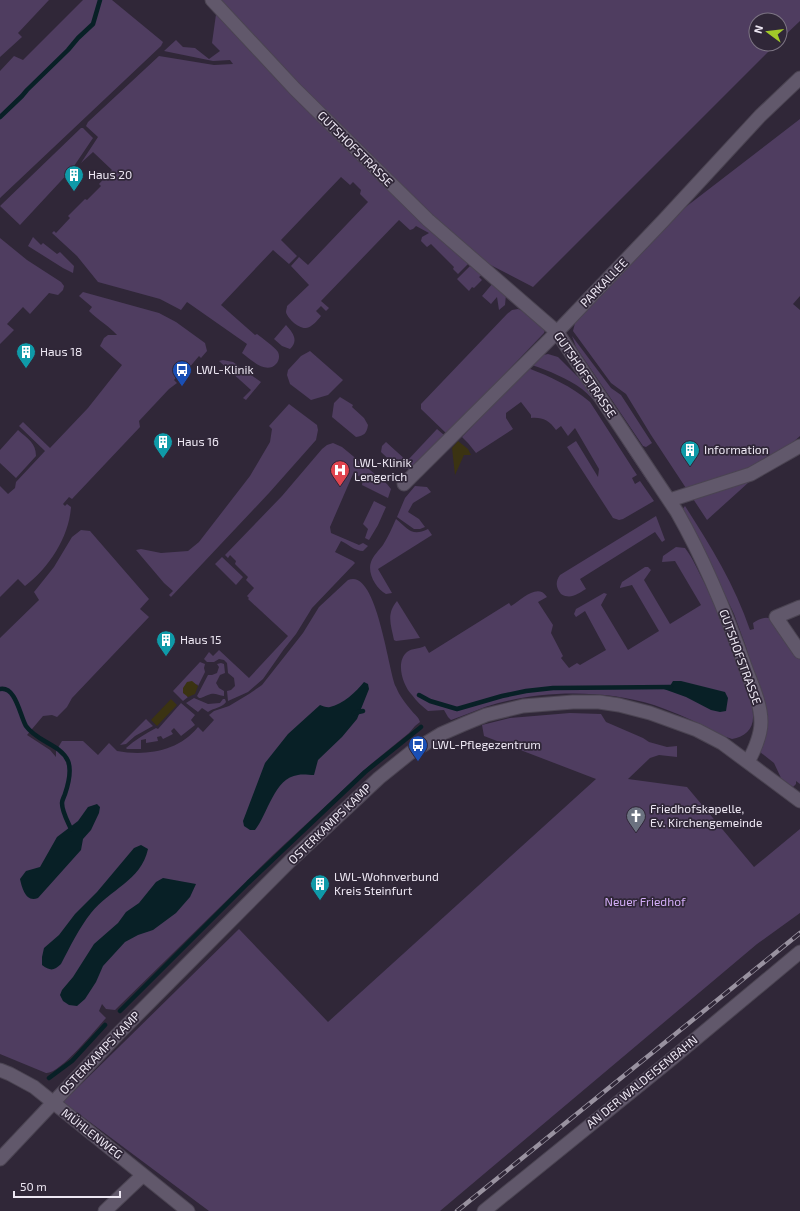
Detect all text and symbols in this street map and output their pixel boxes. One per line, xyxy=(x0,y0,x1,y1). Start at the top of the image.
north arrow xyxy=(748,12,788,52)
text: N xyxy=(751,24,765,35)
street label: GUTSHOFSTRASSE xyxy=(315,108,396,189)
building icon: Haus 20 xyxy=(63,164,85,192)
place label: Haus 20 xyxy=(88,167,132,181)
street label: PARKALLEE xyxy=(577,255,630,309)
street label: GUTSHOFSTRASSE xyxy=(552,329,620,420)
building icon: Haus 18 xyxy=(15,341,37,369)
place label: Haus 18 xyxy=(40,344,82,358)
bus stop icon: LWL-Klinik xyxy=(171,359,193,387)
place label: LWL-Klinik xyxy=(196,362,254,376)
building icon: Haus 16 xyxy=(152,431,174,459)
place label: Haus 16 xyxy=(177,434,219,448)
building icon: Information xyxy=(679,439,701,467)
place label: Information xyxy=(704,442,769,456)
place label: LWL-Klinik Lengerich xyxy=(354,455,412,483)
hospital icon: LWL-Klinik Lengerich xyxy=(329,459,351,487)
street label: GUTSHOFSTRASSE xyxy=(717,607,765,707)
building icon: Haus 15 xyxy=(155,629,177,657)
place label: Haus 15 xyxy=(180,632,221,646)
bus stop icon: LWL-Pflegezentrum xyxy=(407,734,429,762)
place label: LWL-Pflegezentrum xyxy=(432,737,541,751)
street label: OSTERKAMPS KAMP xyxy=(285,780,374,866)
place label: Friedhofskapelle, Ev. Kirchengemeinde xyxy=(650,801,762,829)
church icon: Friedhofskapelle, Ev. Kirchengemeinde xyxy=(625,805,647,833)
place label: LWL-Wohnverbund Kreis Steinfurt xyxy=(334,869,439,897)
building icon: LWL-Wohnverbund Kreis Steinfurt xyxy=(309,873,331,901)
park label: Neuer Friedhof xyxy=(604,894,686,908)
street label: OSTERKAMPS KAMP xyxy=(56,1008,142,1097)
street label: AN DER WALDEISENBAHN xyxy=(583,1032,700,1130)
street label: MÜHLENWEG xyxy=(59,1105,126,1161)
scale bar xyxy=(14,1173,120,1199)
text: 50 m xyxy=(20,1179,47,1193)

